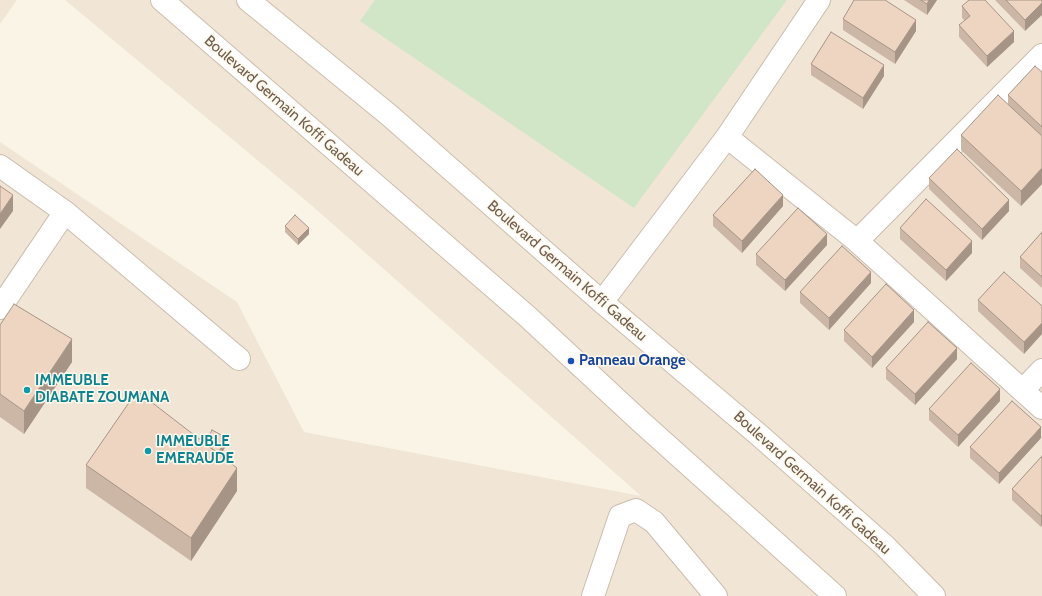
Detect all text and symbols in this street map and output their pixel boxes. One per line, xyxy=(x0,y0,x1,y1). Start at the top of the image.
street label: Boulevard Germain Koffi Gadeau xyxy=(201,32,367,180)
street label: Boulevard Germain Koffi Gadeau xyxy=(484,197,650,345)
place label: Panneau Orange xyxy=(579,352,686,370)
marker: Panneau Orange xyxy=(566,356,576,366)
place label: IMMEUBLE DIABATE ZOUMANA xyxy=(35,372,169,407)
marker: IMMEUBLE DIABATE ZOUMANA xyxy=(22,385,32,395)
street label: Boulevard Germain Koffi Gadeau xyxy=(730,408,894,558)
place label: IMMEUBLE EMERAUDE xyxy=(156,433,234,468)
marker: IMMEUBLE EMERAUDE xyxy=(143,446,153,456)

